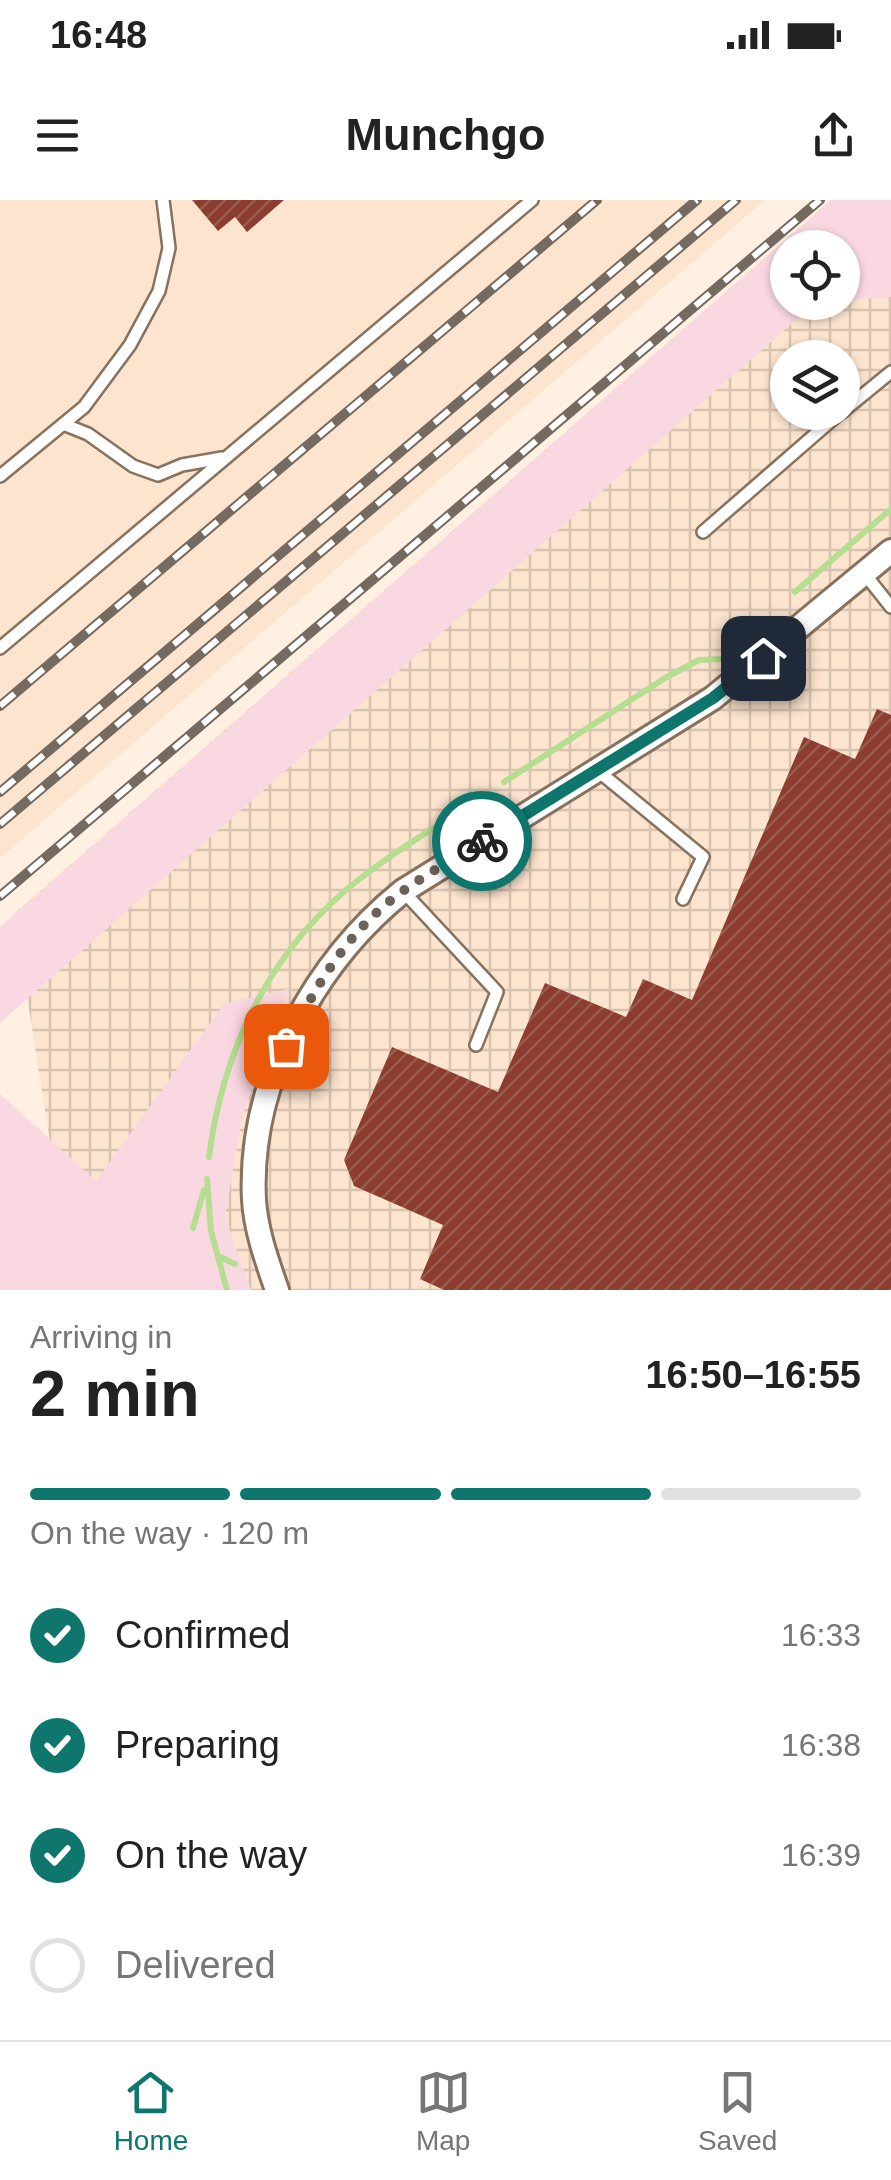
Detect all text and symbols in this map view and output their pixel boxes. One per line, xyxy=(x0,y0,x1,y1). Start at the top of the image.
text: 16:48 xyxy=(50,14,147,56)
icon: menu xyxy=(30,108,85,163)
icon: share xyxy=(806,108,861,163)
text: Munchgo xyxy=(346,109,545,160)
map controls xyxy=(770,230,860,430)
button: locate xyxy=(770,230,860,320)
button: layers xyxy=(770,340,860,430)
pin xyxy=(721,616,806,701)
icon: home xyxy=(736,631,791,686)
courier xyxy=(432,791,532,891)
icon: bike xyxy=(455,814,510,869)
pin xyxy=(244,1004,329,1089)
icon: bag xyxy=(259,1019,314,1074)
text: Arriving in xyxy=(30,1319,172,1355)
text: 16:50–16:55 xyxy=(645,1354,861,1396)
text: 2 min xyxy=(30,1357,200,1430)
text: On the way · 120 m xyxy=(30,1515,309,1551)
icon: check xyxy=(30,1608,85,1663)
text: Confirmed xyxy=(115,1614,290,1656)
text: 16:33 xyxy=(781,1617,861,1653)
icon: check xyxy=(30,1718,85,1773)
text: Preparing xyxy=(115,1724,280,1766)
text: 16:38 xyxy=(781,1727,861,1763)
icon: check xyxy=(30,1828,85,1883)
text: On the way xyxy=(115,1834,307,1876)
text: 16:39 xyxy=(781,1837,861,1873)
text: Delivered xyxy=(115,1944,276,1986)
tab: Home xyxy=(114,2065,188,2157)
tab: Map xyxy=(416,2065,471,2157)
tab: Saved xyxy=(698,2065,777,2157)

